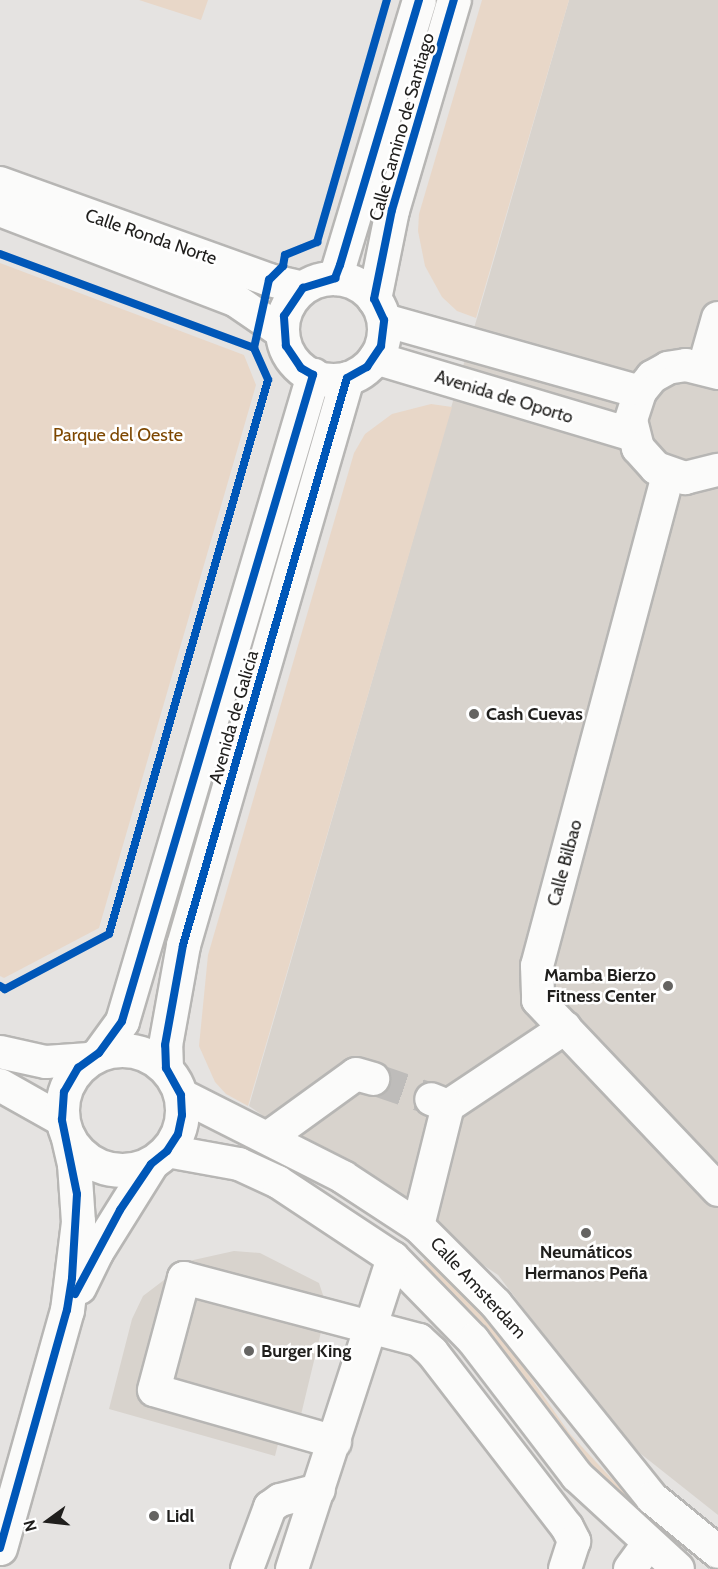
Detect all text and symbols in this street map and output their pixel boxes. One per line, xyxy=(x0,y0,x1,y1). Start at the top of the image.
street label: Calle Camino de Santiago xyxy=(365,31,439,223)
street label: Calle Ronda Norte xyxy=(82,204,220,270)
street label: Avenida de Oporto xyxy=(432,366,576,428)
park label: Parque del Oeste xyxy=(53,424,183,446)
street label: Avenida de Galicia xyxy=(205,648,263,786)
place label: Cash Cuevas xyxy=(486,703,583,725)
marker: Cash Cuevas xyxy=(467,707,481,721)
street label: Calle Bilbao xyxy=(543,817,587,909)
place label: Mamba Bierzo Fitness Center xyxy=(544,965,656,1008)
marker: Mamba Bierzo Fitness Center xyxy=(661,979,675,993)
marker: Neumáticos Hermanos Peña xyxy=(579,1226,593,1240)
street label: Calle Amsterdam xyxy=(425,1233,531,1343)
place label: Neumáticos Hermanos Peña xyxy=(524,1242,648,1284)
place label: Burger King xyxy=(261,1340,351,1362)
marker: Burger King xyxy=(242,1344,256,1358)
north arrow xyxy=(18,1491,78,1551)
place label: Lidl xyxy=(166,1505,194,1527)
marker: Lidl xyxy=(147,1509,161,1523)
text: N xyxy=(19,1518,41,1534)

